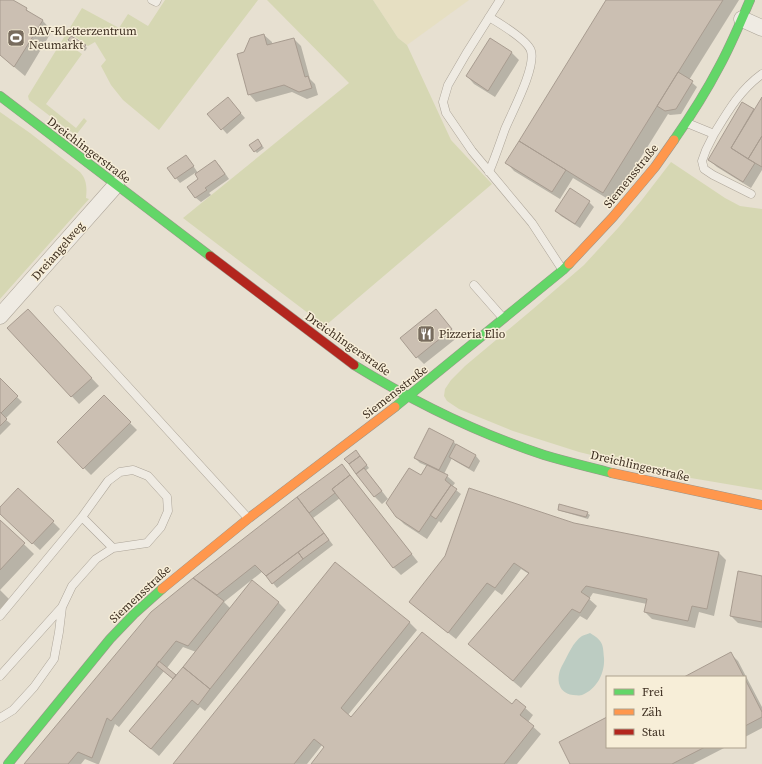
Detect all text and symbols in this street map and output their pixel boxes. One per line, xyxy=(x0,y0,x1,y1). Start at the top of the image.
place label: DAV-Kletterzentrum Neumarkt xyxy=(29,23,137,53)
sports icon: DAV-Kletterzentrum Neumarkt xyxy=(6,28,26,48)
street label: Dreichlingerstraße xyxy=(44,113,134,187)
street label: Siemensstraße xyxy=(600,140,662,212)
street label: Dreiangelweg xyxy=(28,218,88,284)
street label: Dreichlingerstraße xyxy=(302,308,394,380)
restaurant icon: Pizzeria Elio xyxy=(416,324,436,344)
place label: Pizzeria Elio xyxy=(439,326,506,342)
street label: Siemensstraße xyxy=(359,361,431,423)
street label: Dreichlingerstraße xyxy=(589,447,691,485)
street label: Siemensstraße xyxy=(106,561,174,627)
legend xyxy=(606,676,746,748)
text: Frei xyxy=(642,684,664,700)
text: Zäh xyxy=(642,704,662,720)
text: Stau xyxy=(642,724,665,740)

